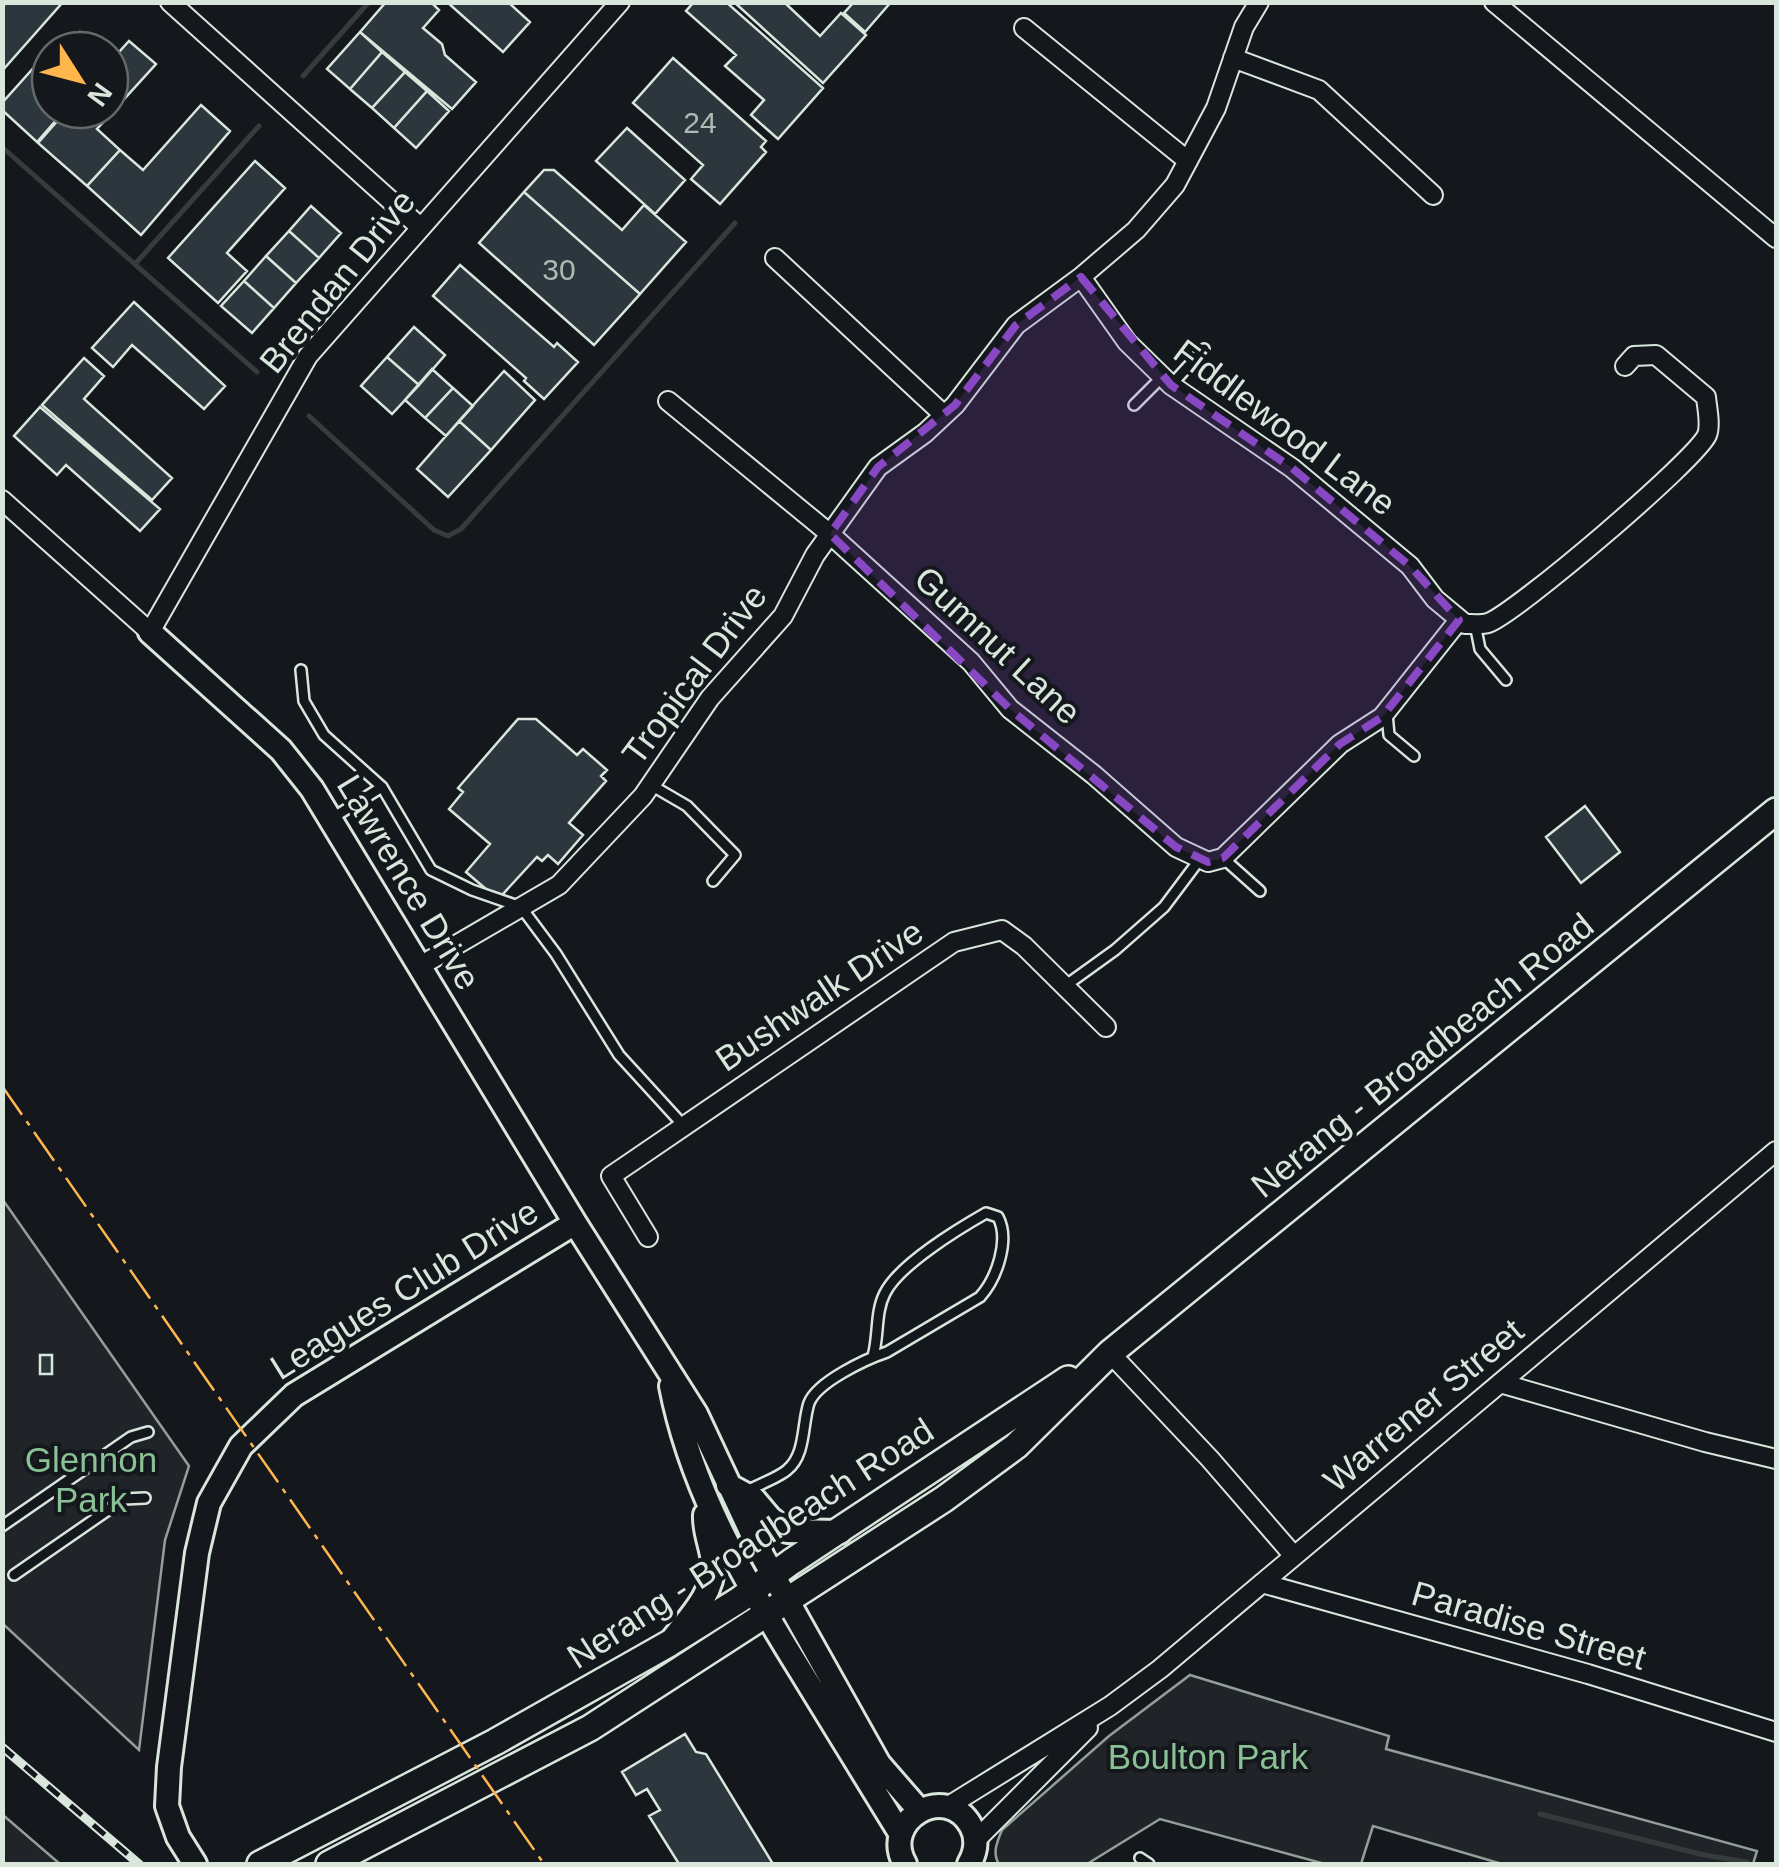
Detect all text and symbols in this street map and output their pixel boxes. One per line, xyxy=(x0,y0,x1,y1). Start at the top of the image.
north arrow xyxy=(30,30,130,130)
text: N xyxy=(81,77,118,112)
house number: 24 xyxy=(683,106,717,139)
street label: Brendan Drive xyxy=(251,182,423,380)
house number: 30 xyxy=(542,253,576,286)
street label: Fiddlewood Lane xyxy=(1167,331,1403,523)
street label: Gumnut Lane xyxy=(907,558,1089,732)
street label: Tropical Drive xyxy=(614,577,774,771)
street label: Lawrence Drive xyxy=(330,768,488,996)
street label: Nerang - Broadbeach Road xyxy=(1243,905,1601,1205)
street label: Bushwalk Drive xyxy=(708,911,930,1079)
street label: Leagues Club Drive xyxy=(263,1191,545,1387)
street label: Warrener Street xyxy=(1316,1310,1531,1500)
street label: Nerang - Broadbeach Road xyxy=(560,1410,940,1676)
park label: Glennon Park xyxy=(25,1440,157,1519)
street label: Paradise Street xyxy=(1408,1573,1651,1677)
park label: Boulton Park xyxy=(1108,1737,1309,1776)

